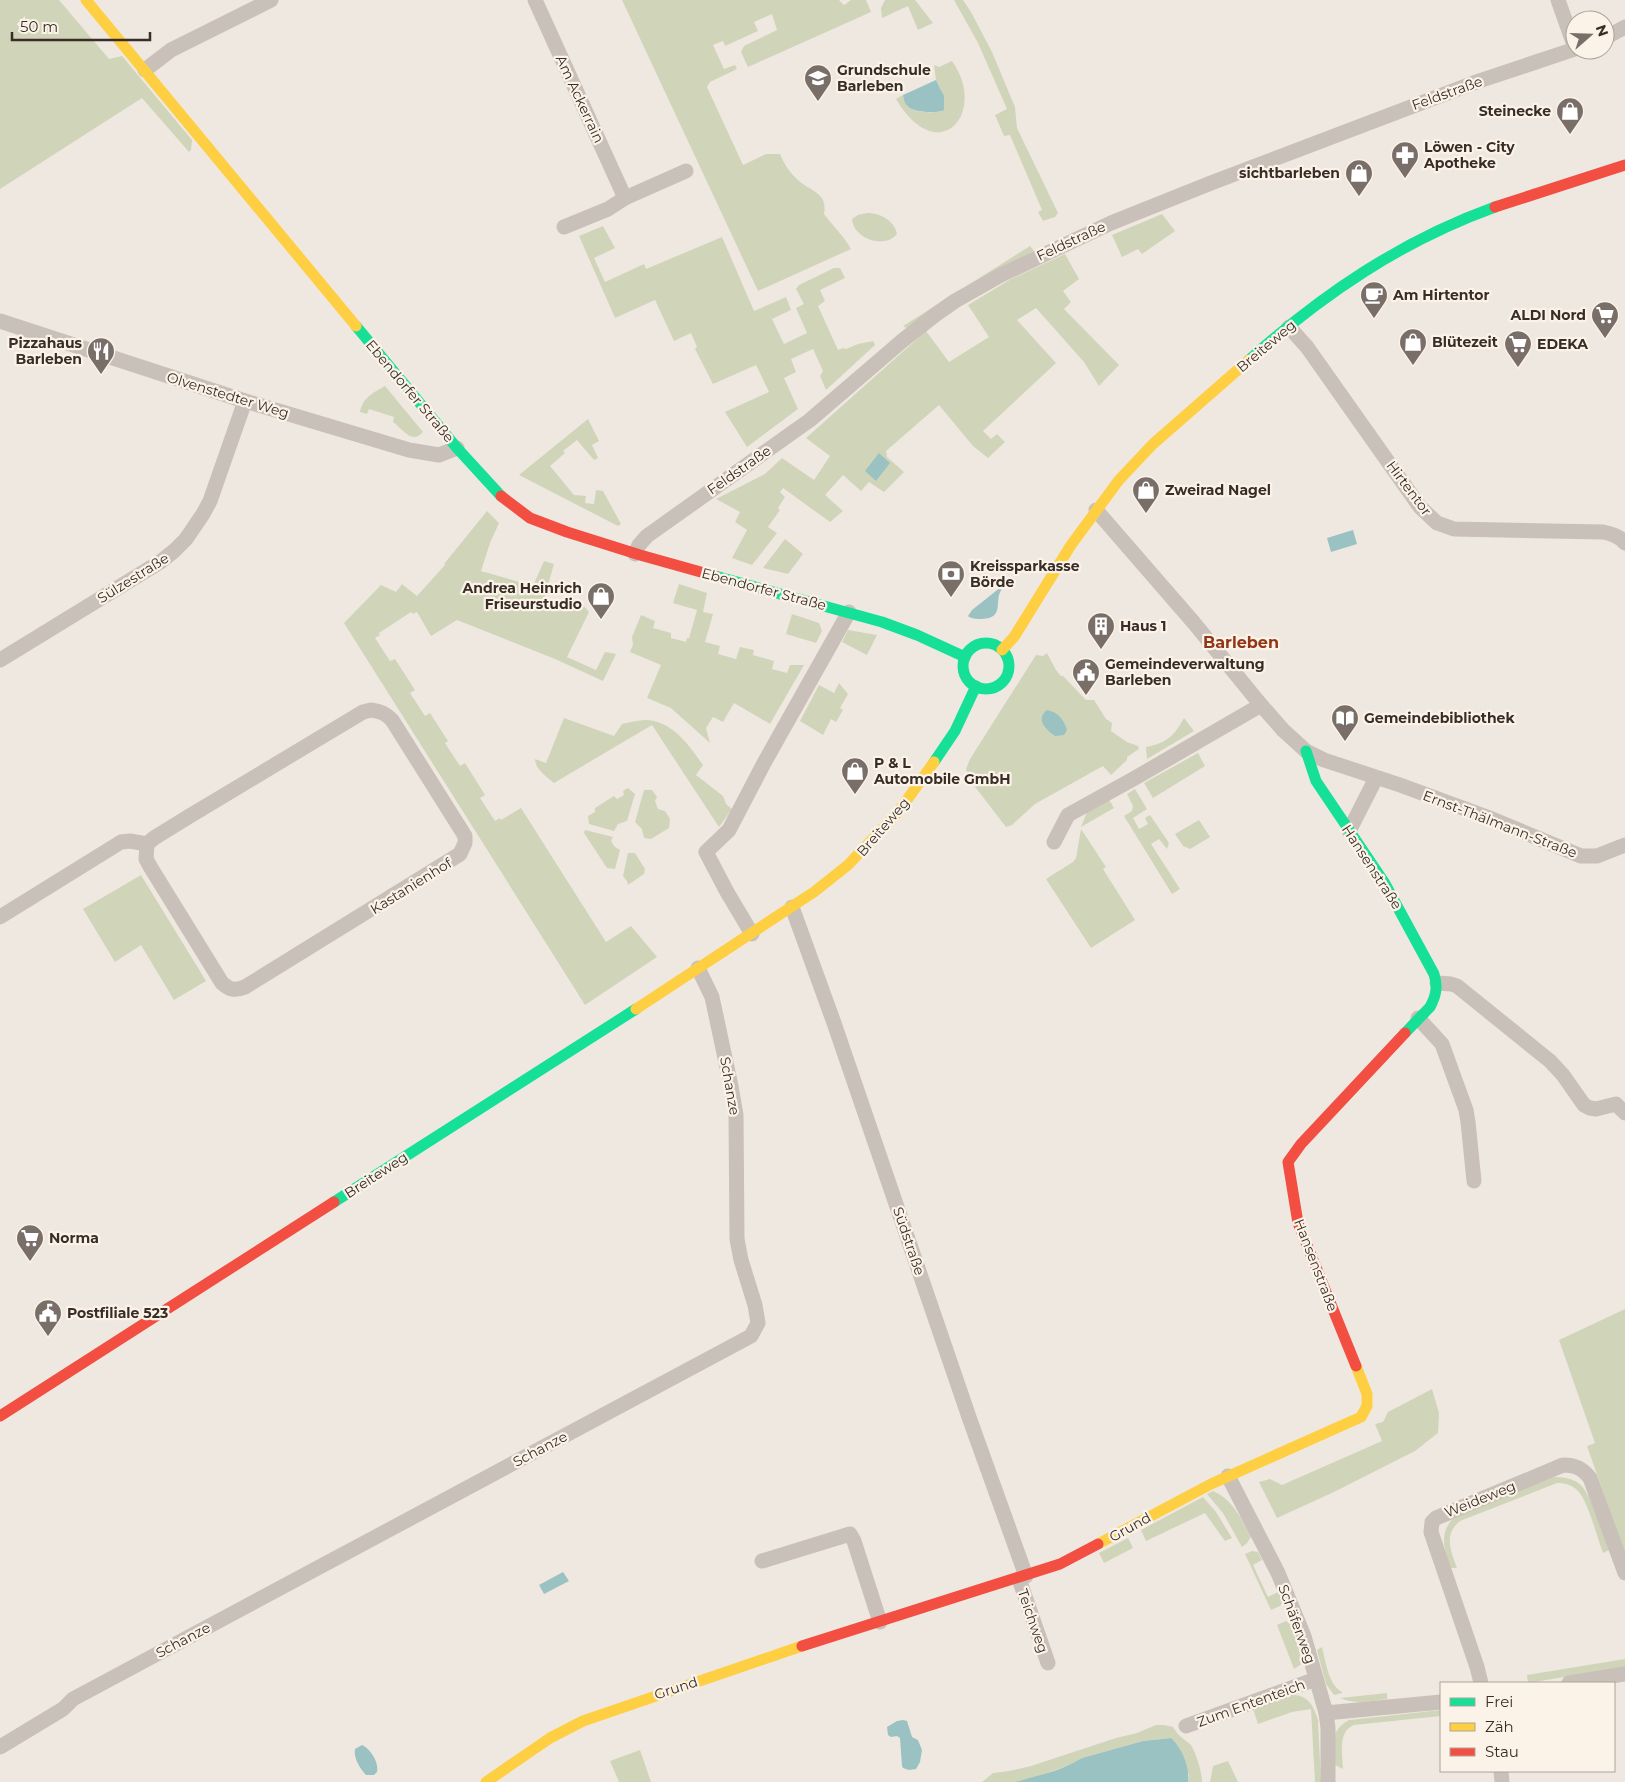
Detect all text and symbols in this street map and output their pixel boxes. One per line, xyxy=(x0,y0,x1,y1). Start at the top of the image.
scale bar xyxy=(12,10,150,42)
north arrow xyxy=(1565,10,1615,60)
text: 50 m xyxy=(20,17,58,36)
text: N xyxy=(1592,22,1613,39)
street label: Am Ackerrain xyxy=(552,52,608,146)
place label: Grundschule Barleben xyxy=(837,61,931,95)
school or university icon: Grundschule Barleben xyxy=(803,63,833,102)
street label: Feldstraße xyxy=(1409,72,1485,114)
shop icon: Steinecke xyxy=(1555,96,1585,135)
place label: Steinecke xyxy=(1479,102,1551,120)
place label: Löwen - City Apotheke xyxy=(1423,138,1515,172)
pharmacy icon: Löwen - City Apotheke xyxy=(1390,140,1420,179)
shop icon: sichtbarleben xyxy=(1344,158,1374,197)
place label: sichtbarleben xyxy=(1239,164,1340,182)
street label: Feldstraße xyxy=(1034,217,1108,265)
cafe icon: Am Hirtentor xyxy=(1359,280,1389,319)
place label: Am Hirtentor xyxy=(1392,286,1490,304)
supermarket icon: ALDI Nord xyxy=(1590,300,1620,339)
place label: ALDI Nord xyxy=(1510,306,1586,324)
street label: Breiteweg xyxy=(1233,316,1299,376)
shop icon: Blütezeit xyxy=(1398,327,1428,366)
supermarket icon: EDEKA xyxy=(1503,329,1533,368)
place label: Blütezeit xyxy=(1432,333,1498,351)
place label: Pizzahaus Barleben xyxy=(8,334,83,368)
place label: EDEKA xyxy=(1537,335,1588,353)
restaurant icon: Pizzahaus Barleben xyxy=(86,336,116,375)
street label: Ebendorfer Straße xyxy=(362,336,458,446)
street label: Olvenstedter Weg xyxy=(165,368,291,422)
street label: Feldstraße xyxy=(704,441,774,499)
street label: Hirtentor xyxy=(1383,457,1436,519)
shop icon: Zweirad Nagel xyxy=(1131,475,1161,514)
place label: Zweirad Nagel xyxy=(1165,481,1271,499)
street label: Sülzestraße xyxy=(94,549,172,607)
place label: Kreissparkasse Börde xyxy=(970,557,1080,591)
bank icon: Kreissparkasse Börde xyxy=(936,559,966,598)
street label: Ebendorfer Straße xyxy=(700,564,828,614)
place label: Andrea Heinrich Friseurstudio xyxy=(462,579,582,613)
shop icon: Andrea Heinrich Friseurstudio xyxy=(586,581,616,620)
building icon: Haus 1 xyxy=(1086,611,1116,650)
place label: Haus 1 xyxy=(1120,617,1166,635)
district label: Barleben xyxy=(1203,633,1279,652)
place label: Gemeindeverwaltung Barleben xyxy=(1105,655,1265,689)
public building icon: Gemeindeverwaltung Barleben xyxy=(1071,657,1101,696)
library icon: Gemeindebibliothek xyxy=(1330,703,1360,742)
place label: Gemeindebibliothek xyxy=(1364,709,1515,727)
place label: P & L Automobile GmbH xyxy=(873,754,1010,788)
shop icon: P & L Automobile GmbH xyxy=(840,756,870,795)
street label: Ernst-Thälmann-Straße xyxy=(1420,786,1580,862)
street label: Breiteweg xyxy=(853,794,913,860)
street label: Hansenstraße xyxy=(1338,821,1406,913)
street label: Kastanienhof xyxy=(367,853,456,918)
street label: Schanze xyxy=(716,1055,744,1117)
street label: Breiteweg xyxy=(341,1148,411,1202)
street label: Südstraße xyxy=(889,1204,929,1278)
street label: Hansenstraße xyxy=(1290,1216,1342,1314)
supermarket icon: Norma xyxy=(15,1223,45,1262)
place label: Norma xyxy=(49,1229,99,1247)
public building icon: Postfiliale 523 xyxy=(33,1298,63,1337)
place label: Postfiliale 523 xyxy=(67,1304,168,1322)
street label: Schanze xyxy=(510,1427,570,1471)
street label: Weideweg xyxy=(1442,1477,1518,1521)
street label: Grund xyxy=(1106,1508,1154,1546)
street label: Schäferweg xyxy=(1274,1582,1320,1666)
street label: Teichweg xyxy=(1014,1587,1052,1655)
street label: Schanze xyxy=(153,1618,213,1662)
street label: Grund xyxy=(652,1673,700,1703)
street label: Zum Ententeich xyxy=(1194,1675,1308,1731)
legend xyxy=(1440,1682,1615,1772)
text: Frei xyxy=(1485,1692,1513,1711)
text: Zäh xyxy=(1485,1717,1514,1736)
text: Stau xyxy=(1485,1742,1519,1761)

